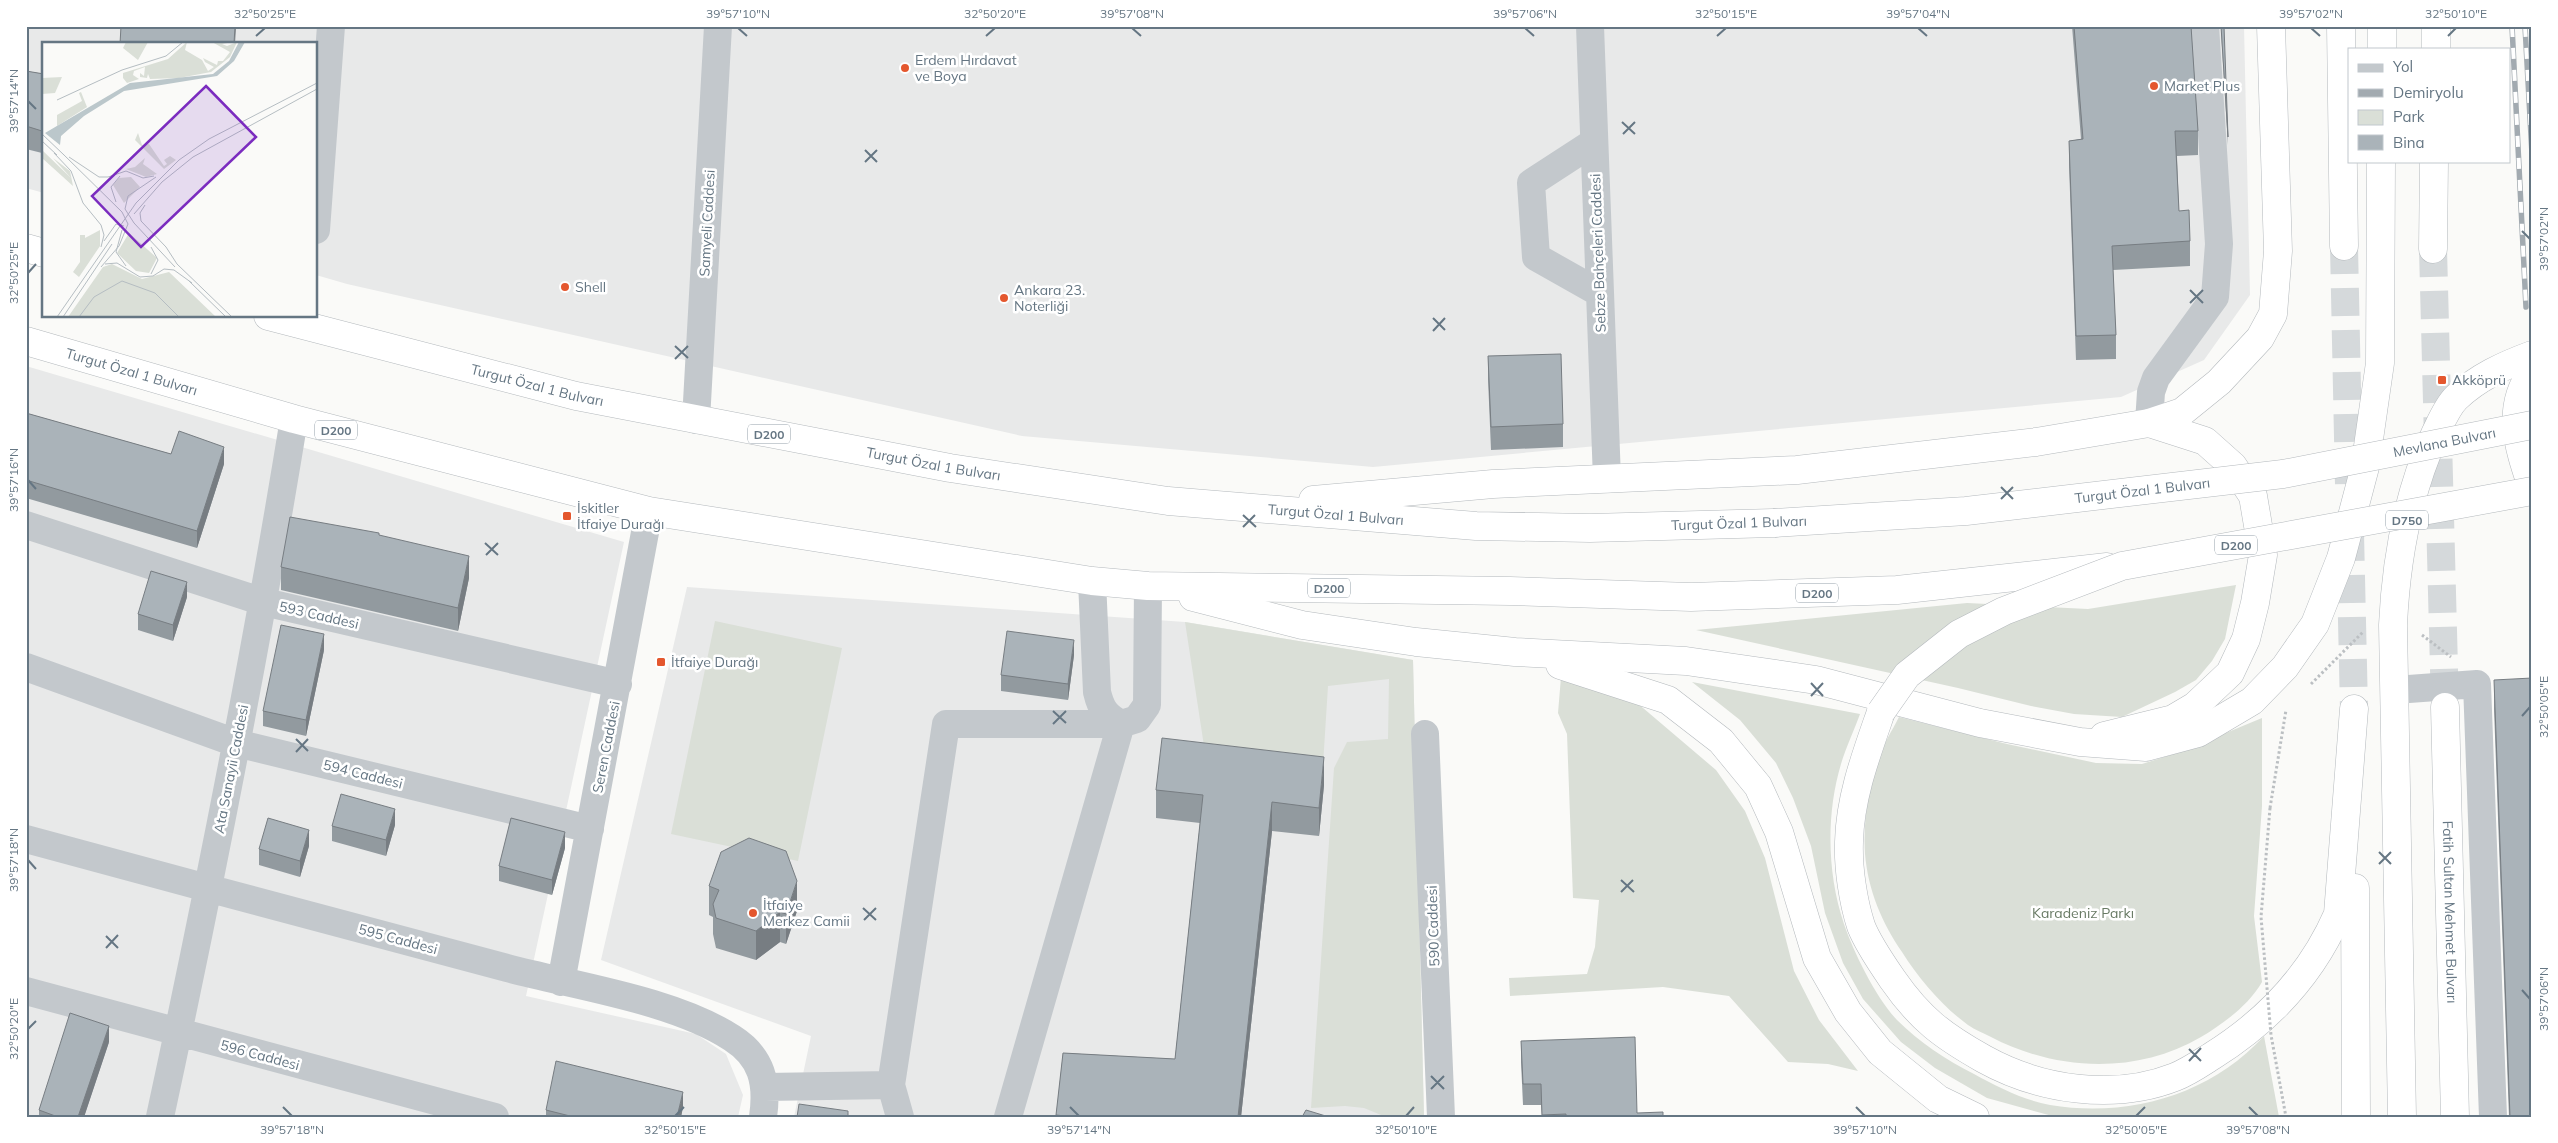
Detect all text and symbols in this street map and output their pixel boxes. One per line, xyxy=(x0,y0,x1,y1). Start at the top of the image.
text: 32°50'25"E xyxy=(234,6,296,21)
text: 39°57'10"N xyxy=(706,6,770,21)
text: 32°50'20"E xyxy=(964,6,1026,21)
text: 39°57'08"N xyxy=(1100,6,1164,21)
text: 39°57'06"N xyxy=(1493,6,1557,21)
text: 32°50'15"E xyxy=(1695,6,1757,21)
text: 39°57'04"N xyxy=(1886,6,1950,21)
text: 39°57'02"N xyxy=(2279,6,2343,21)
text: 32°50'10"E xyxy=(2425,6,2487,21)
inset map xyxy=(42,42,318,318)
legend xyxy=(2348,48,2510,162)
place label: Erdem Hırdavat ve Boya xyxy=(915,51,1017,85)
text: Yol xyxy=(2392,57,2413,76)
marker: Erdem Hırdavat ve Boya xyxy=(899,62,911,74)
text: 39°57'14"N xyxy=(6,69,21,133)
place label: Market Plus xyxy=(2164,77,2240,95)
marker: Market Plus xyxy=(2148,80,2160,92)
text: Demiryolu xyxy=(2393,83,2464,102)
text: Park xyxy=(2393,107,2425,126)
text: Bina xyxy=(2393,133,2425,152)
street label: Samyeli Caddesi xyxy=(695,169,719,277)
street label: Sebze Bahçeleri Caddesi xyxy=(1586,173,1610,333)
text: 39°57'02"N xyxy=(2536,207,2551,271)
text: 32°50'25"E xyxy=(6,242,21,304)
place label: Shell xyxy=(575,278,606,296)
marker: Shell xyxy=(559,281,571,293)
place label: Ankara 23. Noterliği xyxy=(1014,281,1085,315)
marker: Ankara 23. Noterliği xyxy=(998,292,1010,304)
street label: Turgut Özal 1 Bulvarı xyxy=(64,344,200,399)
street label: Turgut Özal 1 Bulvarı xyxy=(469,360,605,410)
place label: Akköprü xyxy=(2452,371,2506,389)
marker: Akköprü xyxy=(2436,374,2448,386)
road number: D200 xyxy=(315,420,357,440)
street label: Mevlana Bulvarı xyxy=(2392,423,2497,461)
road number: D200 xyxy=(748,424,790,444)
street label: Turgut Özal 1 Bulvarı xyxy=(865,443,1002,485)
text: 39°57'16"N xyxy=(6,448,21,512)
street label: Turgut Özal 1 Bulvarı xyxy=(2074,474,2211,507)
place label: İskitler İtfaiye Durağı xyxy=(577,499,664,533)
street label: Turgut Özal 1 Bulvarı xyxy=(1267,500,1404,529)
marker: İskitler İtfaiye Durağı xyxy=(561,510,573,522)
road number: D750 xyxy=(2386,510,2428,530)
street label: Turgut Özal 1 Bulvarı xyxy=(1671,512,1807,534)
road number: D200 xyxy=(2215,536,2257,554)
road number: D200 xyxy=(1308,578,1350,598)
road number: D200 xyxy=(1796,584,1838,602)
street label: 593 Caddesi xyxy=(277,597,361,633)
place label: İtfaiye Durağı xyxy=(671,653,758,671)
marker: İtfaiye Durağı xyxy=(655,656,667,668)
text: 32°50'05"E xyxy=(2536,676,2551,738)
street label: Seren Caddesi xyxy=(588,700,624,794)
street label: Ata Sanayii Caddesi xyxy=(210,703,252,835)
street label: 594 Caddesi xyxy=(321,755,405,793)
street label: Fatih Sultan Mehmet Bulvarı xyxy=(2439,820,2461,1004)
text: 39°57'18"N xyxy=(6,828,21,892)
street label: 590 Caddesi xyxy=(1423,885,1443,967)
place label: İtfaiye Merkez Camii xyxy=(763,896,850,930)
park label: Karadeniz Parkı xyxy=(2032,904,2134,922)
marker: İtfaiye Merkez Camii xyxy=(747,907,759,919)
street label: 595 Caddesi xyxy=(356,920,440,958)
text: 39°57'06"N xyxy=(2536,967,2551,1031)
text: 32°50'20"E xyxy=(6,998,21,1060)
street label: 596 Caddesi xyxy=(218,1036,302,1074)
text: 39°57'18"N xyxy=(260,1122,324,1137)
text: 32°50'15"E xyxy=(644,1122,706,1137)
text: 39°57'14"N xyxy=(1047,1122,1111,1137)
text: 32°50'10"E xyxy=(1375,1122,1437,1137)
text: 39°57'10"N xyxy=(1833,1122,1897,1137)
text: 32°50'05"E xyxy=(2105,1122,2167,1137)
text: 39°57'08"N xyxy=(2226,1122,2290,1137)

